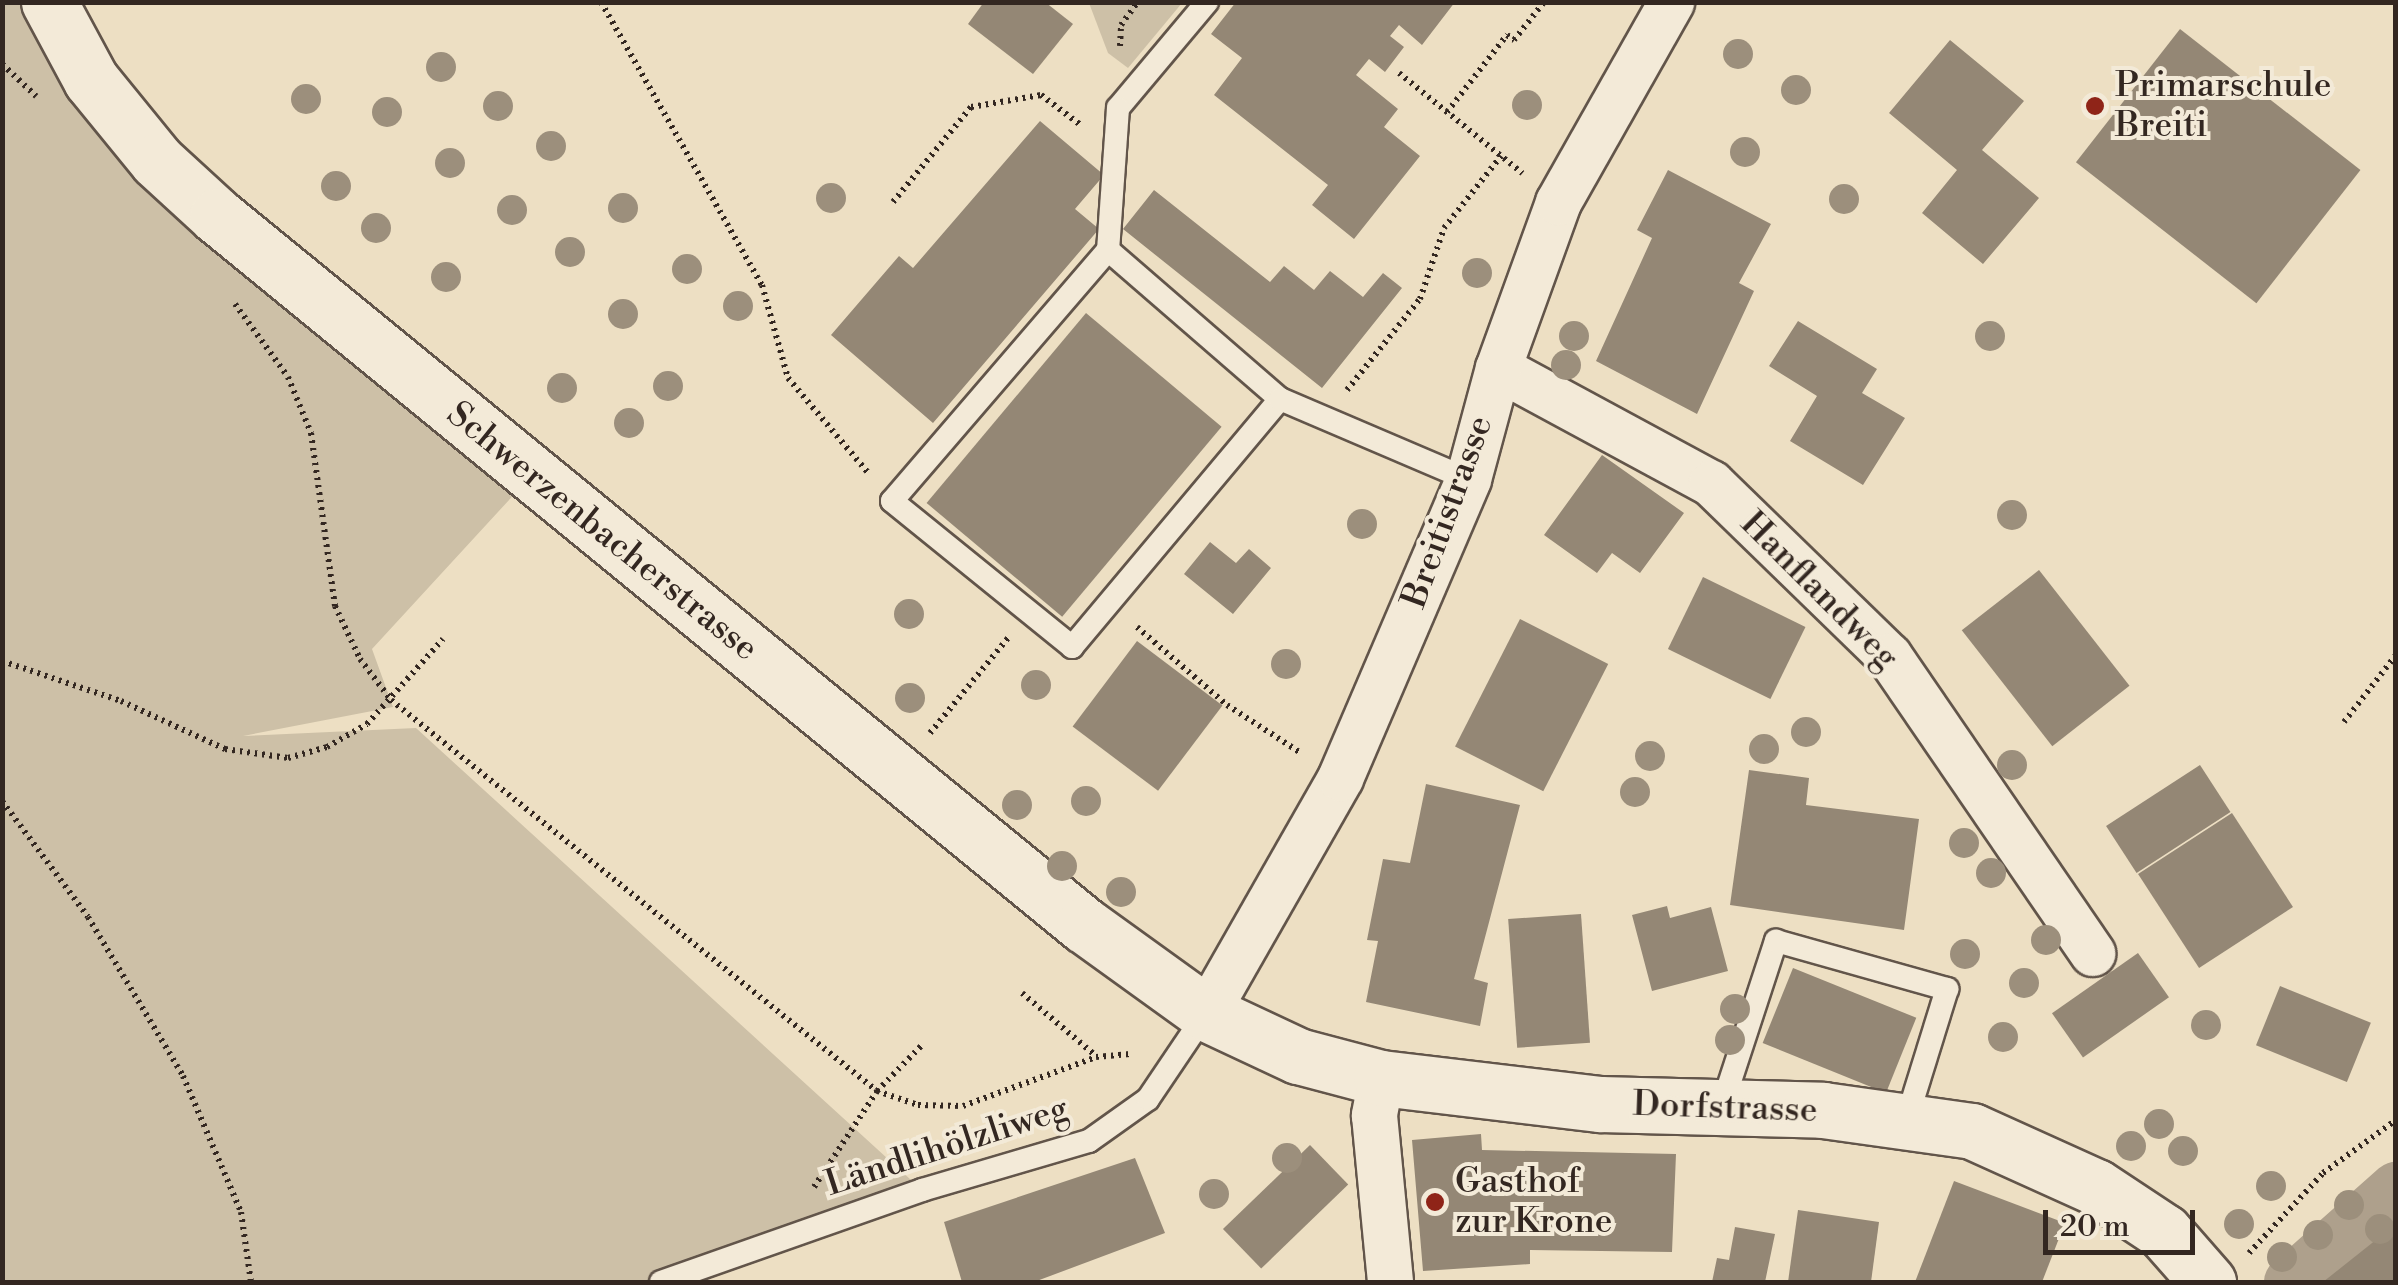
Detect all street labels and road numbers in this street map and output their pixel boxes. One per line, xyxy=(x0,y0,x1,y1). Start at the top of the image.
street label: Schwerzenbacherstrasse xyxy=(438,394,766,670)
street label: Breitistrasse xyxy=(1394,410,1502,614)
street label: Hanflandweg xyxy=(1731,503,1907,679)
street label: Dorfstrasse xyxy=(1632,1084,1818,1132)
street label: Ländlihölzliweg xyxy=(820,1088,1074,1206)

